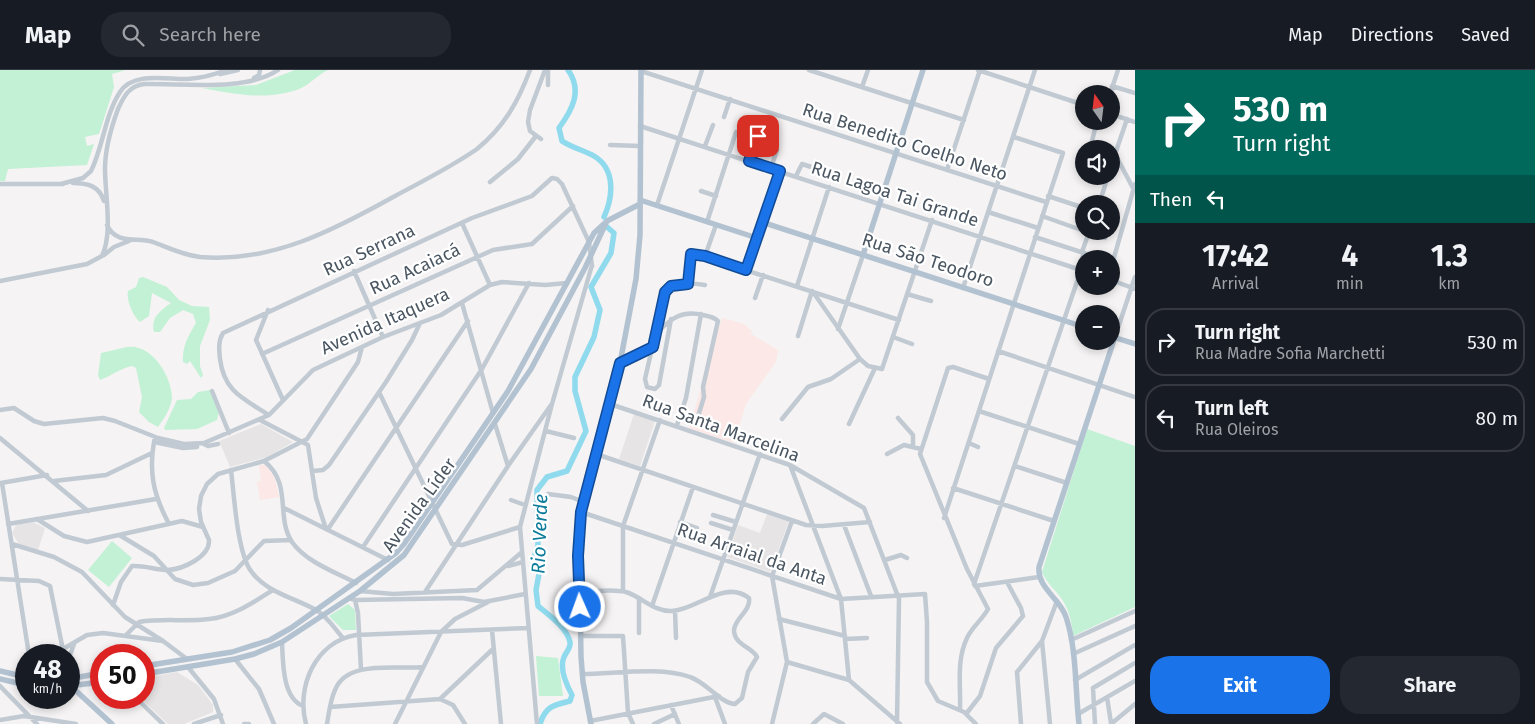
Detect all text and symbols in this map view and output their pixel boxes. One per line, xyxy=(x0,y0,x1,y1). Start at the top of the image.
search box xyxy=(101,12,451,57)
text: Map xyxy=(25,21,71,49)
icon: search xyxy=(119,21,147,49)
text: Search here xyxy=(159,23,261,46)
text: Map xyxy=(1288,24,1323,46)
text: Directions xyxy=(1351,24,1433,46)
text: Saved xyxy=(1461,24,1510,46)
north arrow xyxy=(1075,85,1120,130)
map controls xyxy=(1075,85,1120,350)
text: 530 m xyxy=(1233,88,1328,130)
icon: right xyxy=(1150,90,1215,155)
street label: Rua Benedito Coelho Neto xyxy=(800,98,1010,186)
pin xyxy=(737,115,779,157)
icon: arrive xyxy=(744,122,772,150)
text: Turn right xyxy=(1233,130,1330,157)
button: sound xyxy=(1075,140,1120,185)
street label: Rua Lagoa Tai Grande xyxy=(808,157,982,231)
icon: left xyxy=(1202,185,1230,213)
text: Then xyxy=(1150,188,1192,211)
button: search xyxy=(1075,195,1120,240)
street label: Rua Serrana xyxy=(320,219,418,281)
street label: Rua São Teodoro xyxy=(859,228,997,292)
street label: Rua Acaiacá xyxy=(366,238,464,300)
text: 17:42 xyxy=(1202,238,1269,274)
text: 4 xyxy=(1341,238,1358,274)
text: 1.3 xyxy=(1431,238,1468,274)
button: + xyxy=(1075,250,1120,295)
text: Arrival xyxy=(1212,274,1259,293)
text: min xyxy=(1336,274,1364,293)
text: km xyxy=(1438,274,1460,293)
street label: Avenida Itaquera xyxy=(317,283,453,359)
button: − xyxy=(1075,305,1120,350)
text: Turn right xyxy=(1195,321,1280,344)
icon: right xyxy=(1152,328,1180,356)
text: 530 m xyxy=(1467,331,1518,354)
text: Rua Madre Sofia Marchetti xyxy=(1195,344,1385,363)
street label: Rua Santa Marcelina xyxy=(639,389,803,467)
text: Turn left xyxy=(1195,397,1269,420)
icon: left xyxy=(1152,404,1180,432)
text: 80 m xyxy=(1476,407,1518,430)
text: Rua Oleiros xyxy=(1195,420,1278,439)
street label: Avenida Líder xyxy=(377,453,461,556)
water label: Rio Verde xyxy=(527,493,552,574)
street label: Rua Arraial da Anta xyxy=(674,518,830,590)
position arrow xyxy=(553,580,605,632)
speed limit sign: 50 xyxy=(90,644,155,709)
text: 48 xyxy=(33,655,62,685)
button: Exit xyxy=(1150,656,1330,714)
button: Share xyxy=(1340,656,1520,714)
text: km/h xyxy=(33,682,62,696)

